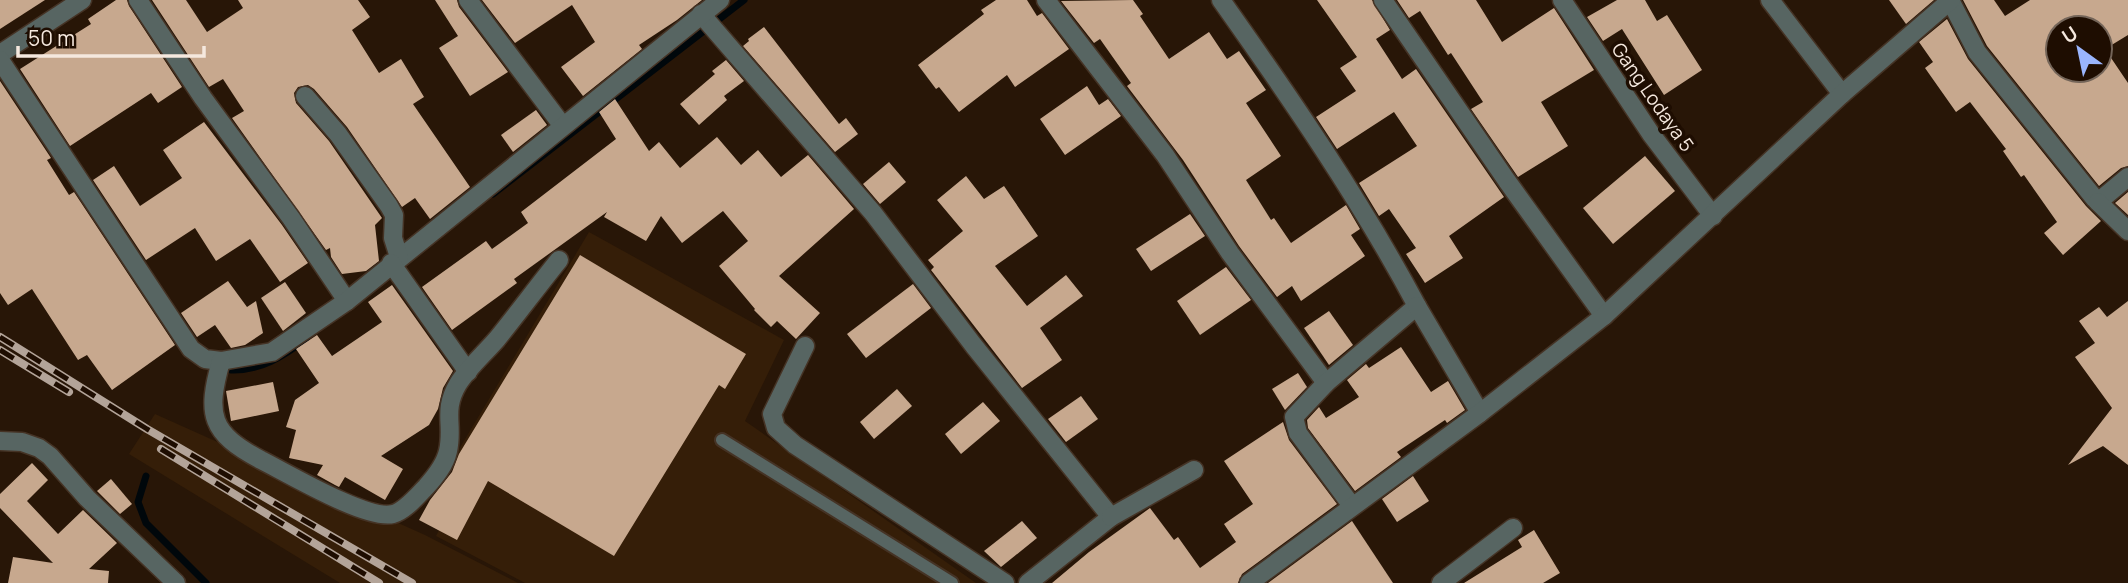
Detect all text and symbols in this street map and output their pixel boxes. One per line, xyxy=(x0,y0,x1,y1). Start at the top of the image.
scale bar xyxy=(18,14,203,58)
north arrow xyxy=(2044,14,2114,84)
text: U xyxy=(2057,20,2083,49)
text: 50 m xyxy=(28,24,75,52)
street label: Gang Lodaya 5 xyxy=(1606,37,1700,157)

